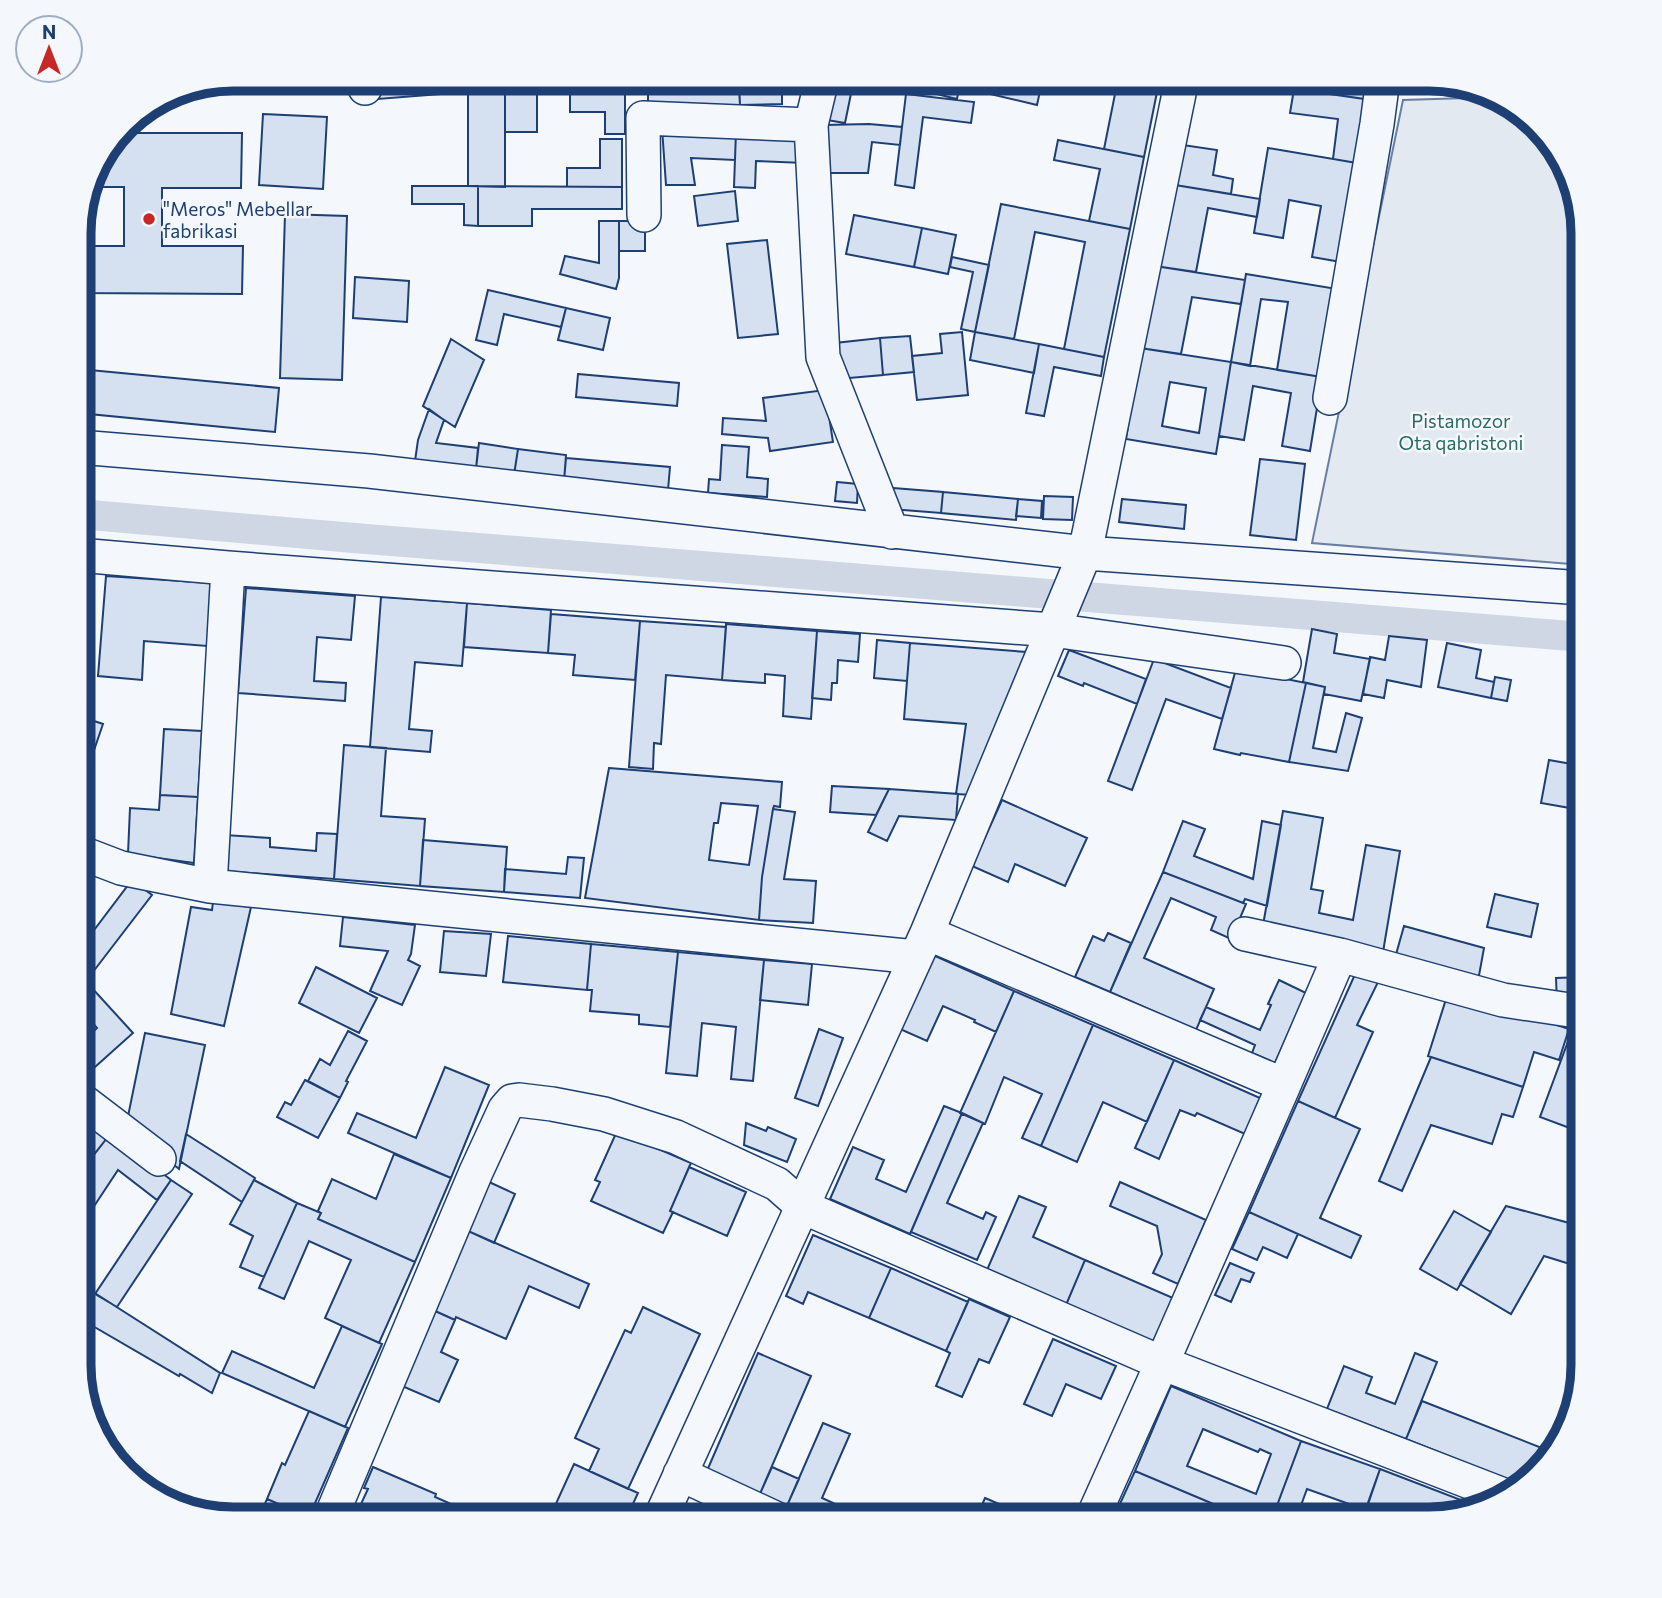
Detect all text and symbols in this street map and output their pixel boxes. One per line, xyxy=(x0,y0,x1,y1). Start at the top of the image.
north arrow xyxy=(14,14,84,84)
text: N xyxy=(42,20,56,43)
place label: "Meros" Mebellar fabrikasi xyxy=(163,197,313,242)
marker: "Meros" Mebellar fabrikasi xyxy=(141,211,157,227)
park label: Pistamozor Ota qabristoni xyxy=(1398,409,1524,454)

